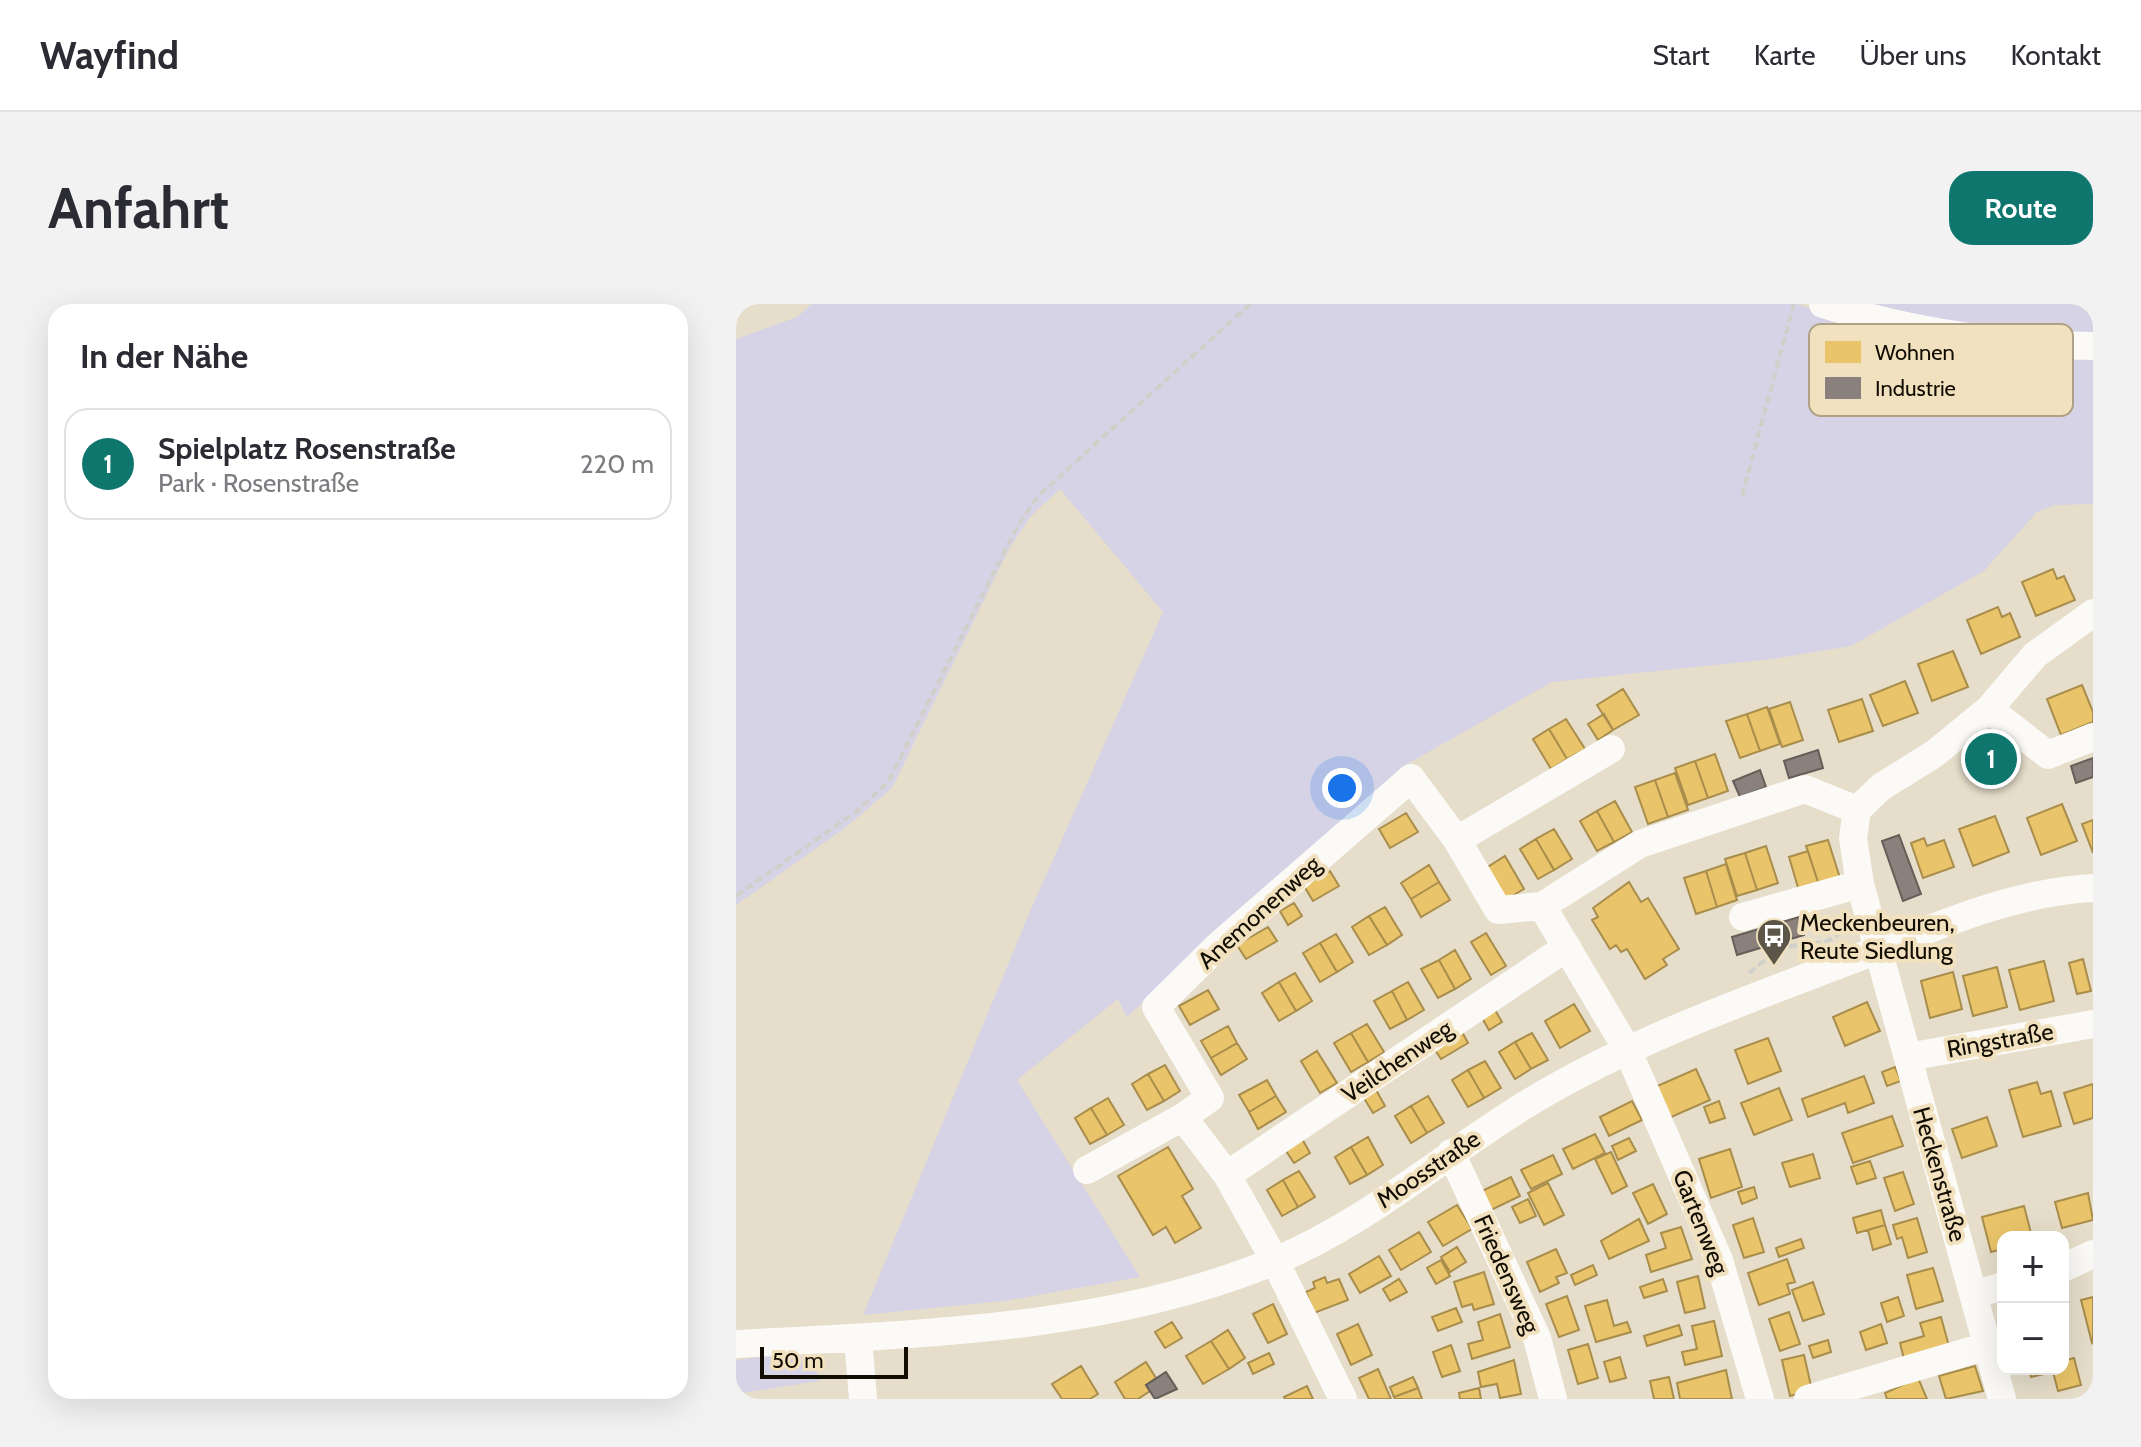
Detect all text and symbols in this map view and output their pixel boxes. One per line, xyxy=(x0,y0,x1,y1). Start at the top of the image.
text: Wayfind xyxy=(40,32,179,79)
text: Start xyxy=(1653,38,1710,72)
text: Karte xyxy=(1754,38,1816,72)
text: Über uns xyxy=(1860,38,1966,72)
text: Kontakt xyxy=(2010,38,2101,72)
button: Route xyxy=(1949,171,2093,245)
text: Anfahrt xyxy=(48,174,229,242)
legend xyxy=(1809,324,2073,416)
text: In der Nähe xyxy=(80,335,248,377)
text: Wohnen xyxy=(1875,339,1955,366)
text: Industrie xyxy=(1875,375,1956,402)
text: Spielplatz Rosenstraße xyxy=(158,430,456,467)
text: 1 xyxy=(103,448,113,480)
text: 220 m xyxy=(580,448,654,480)
text: Park · Rosenstraße xyxy=(158,467,359,499)
pin: 1 xyxy=(1965,729,2017,789)
your location xyxy=(1322,768,1362,808)
street label: Anemonenweg xyxy=(1192,849,1327,975)
place label: Meckenbeuren, Reute Siedlung xyxy=(1800,908,1955,965)
bus stop icon: Meckenbeuren, Reute Siedlung xyxy=(1755,917,1793,967)
street label: Veilchenweg xyxy=(1336,1013,1459,1109)
street label: Ringstraße xyxy=(1944,1016,2056,1064)
street label: Heckenstraße xyxy=(1907,1103,1973,1245)
street label: Moosstraße xyxy=(1371,1124,1485,1214)
street label: Gartenweg xyxy=(1667,1165,1735,1280)
street label: Friedensweg xyxy=(1468,1210,1546,1339)
map controls xyxy=(1997,1231,2069,1375)
button: + xyxy=(1997,1231,2069,1303)
button: − xyxy=(1997,1303,2069,1375)
scale bar xyxy=(760,1343,908,1379)
text: 50 m xyxy=(772,1347,824,1374)

